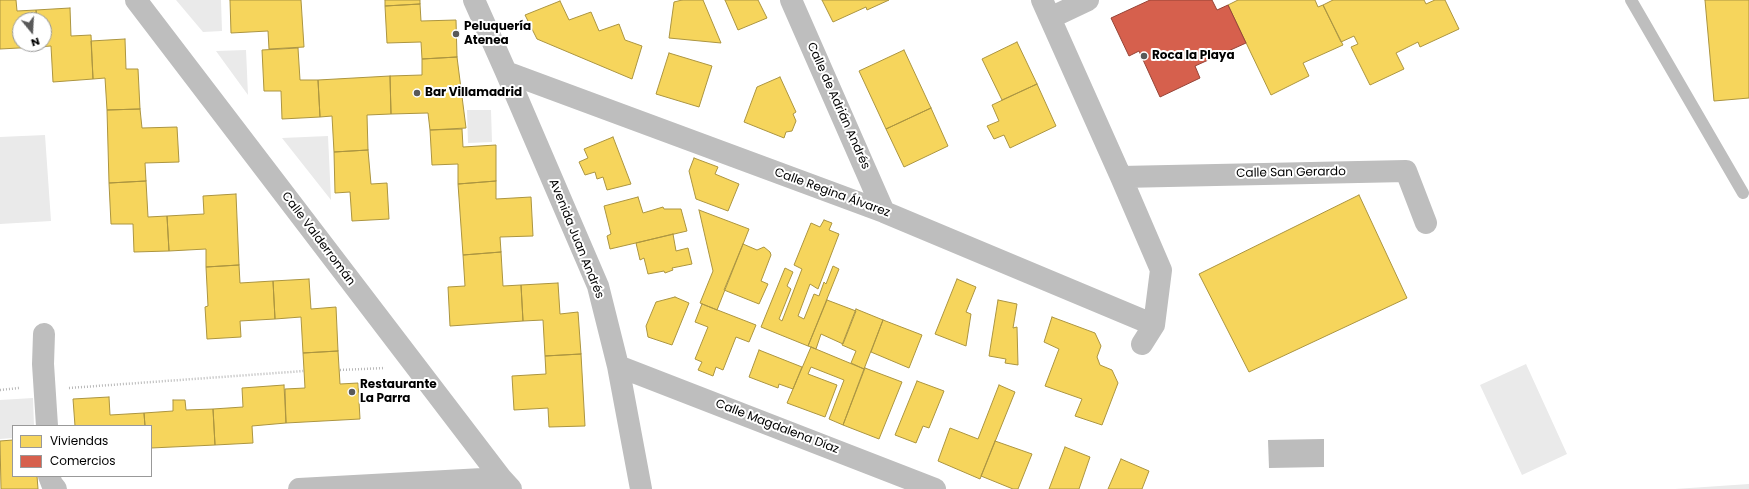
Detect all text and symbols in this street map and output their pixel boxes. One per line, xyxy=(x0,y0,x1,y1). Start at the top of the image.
north arrow xyxy=(12,12,52,52)
place label: Peluquería Atenea xyxy=(464,20,531,48)
marker: Peluquería Atenea xyxy=(451,29,461,39)
text: N xyxy=(29,34,42,51)
street label: Calle de Adrián Andrés xyxy=(803,40,873,172)
place label: Roca la Playa xyxy=(1152,49,1235,63)
marker: Roca la Playa xyxy=(1139,51,1149,61)
place label: Bar Villamadrid xyxy=(425,86,522,100)
marker: Bar Villamadrid xyxy=(412,88,422,98)
street label: Calle Regina Álvarez xyxy=(772,165,892,221)
street label: Calle San Gerardo xyxy=(1236,165,1346,181)
street label: Avenida Juan Andrés xyxy=(545,177,607,301)
street label: Calle Valderromán xyxy=(278,189,358,289)
place label: Restaurante La Parra xyxy=(360,378,437,406)
marker: Restaurante La Parra xyxy=(347,387,357,397)
street label: Calle Magdalena Díaz xyxy=(713,397,841,457)
legend xyxy=(12,425,152,477)
text: Viviendas xyxy=(50,432,108,449)
text: Comercios xyxy=(50,452,115,469)

